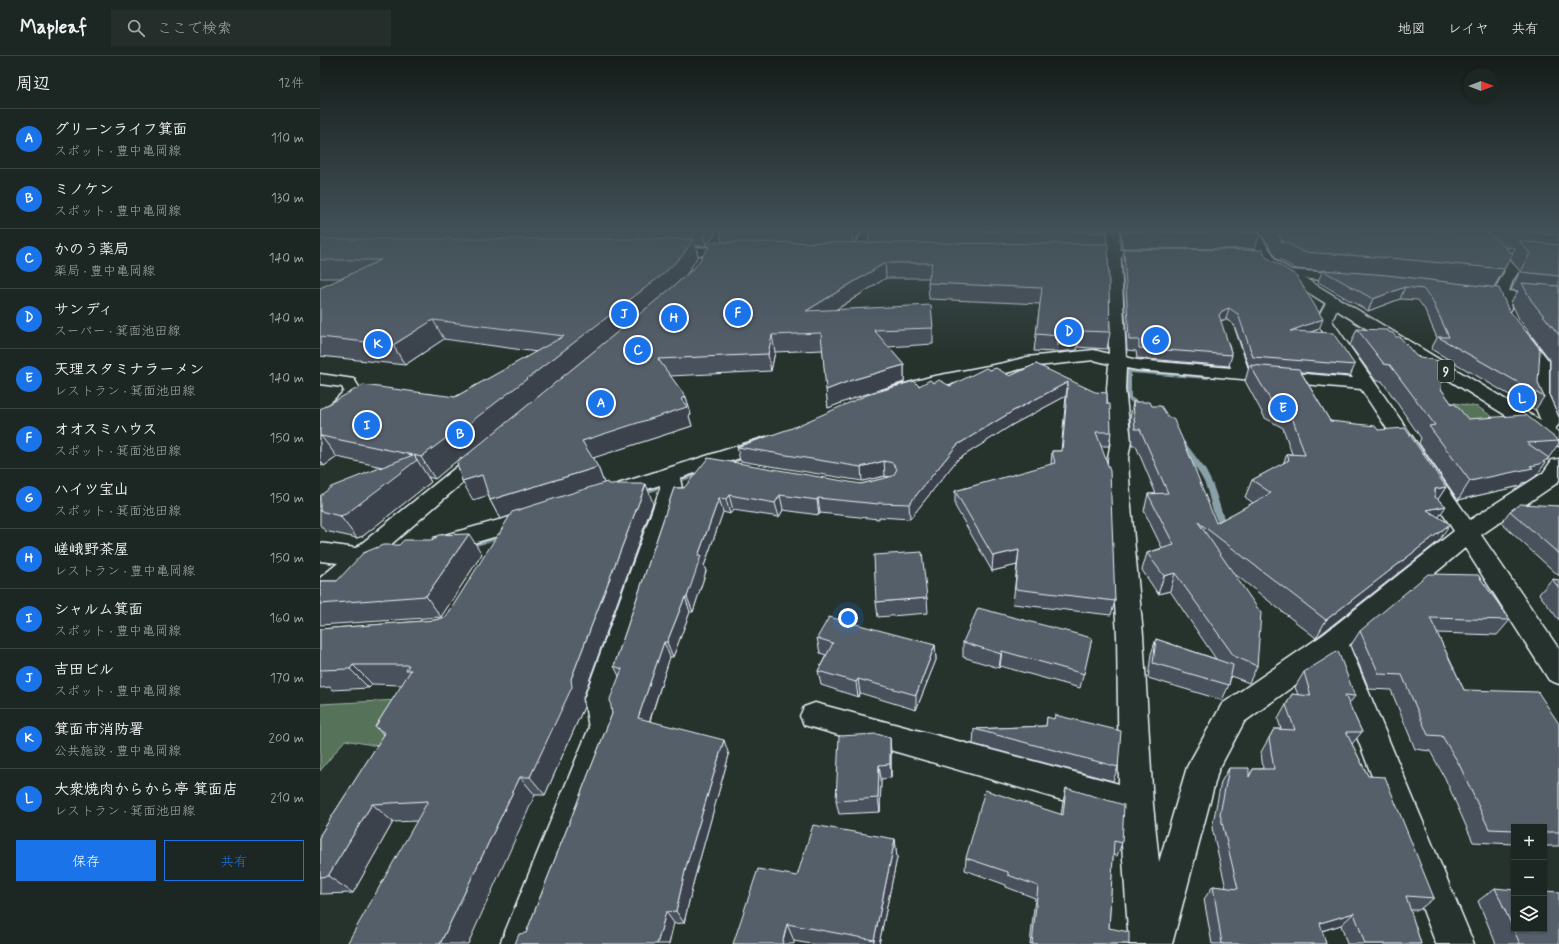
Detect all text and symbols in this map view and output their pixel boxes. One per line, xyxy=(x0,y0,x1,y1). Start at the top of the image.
search box xyxy=(111,10,391,46)
text: Mapleaf xyxy=(20,15,87,40)
icon: search xyxy=(125,17,147,39)
text: ここで検索 xyxy=(157,19,232,39)
text: 地図 xyxy=(1398,20,1426,38)
text: レイヤ xyxy=(1448,20,1489,38)
text: 共有 xyxy=(1511,20,1539,38)
north arrow xyxy=(1463,68,1499,104)
text: 周辺 xyxy=(16,73,50,95)
text: 12件 xyxy=(278,75,304,92)
text: グリーンライフ箕面 xyxy=(54,120,188,140)
text: A xyxy=(25,130,33,147)
text: 110 m xyxy=(271,130,304,147)
text: スポット · 豊中亀岡線 xyxy=(54,143,181,160)
text: ミノケン xyxy=(54,180,114,200)
text: B xyxy=(25,190,33,207)
text: 130 m xyxy=(271,190,304,207)
text: スポット · 豊中亀岡線 xyxy=(54,203,181,220)
text: かのう薬局 xyxy=(54,240,129,260)
text: C xyxy=(24,250,34,267)
text: 140 m xyxy=(269,250,304,267)
text: 薬局 · 豊中亀岡線 xyxy=(54,263,155,280)
pin: F xyxy=(725,298,751,328)
pin: J xyxy=(611,299,637,329)
text: サンディ xyxy=(54,300,113,320)
pin: H xyxy=(661,303,687,333)
text: D xyxy=(25,310,33,327)
text: 140 m xyxy=(269,310,304,327)
pin: D xyxy=(1056,317,1082,347)
text: スーパー · 箕面池田線 xyxy=(54,323,180,340)
pin: G xyxy=(1143,325,1169,355)
pin: K xyxy=(365,329,391,359)
pin: C xyxy=(625,335,651,365)
text: 天理スタミナラーメン xyxy=(54,360,204,380)
road number: 9 xyxy=(1438,360,1454,382)
text: E xyxy=(25,370,33,387)
text: 140 m xyxy=(269,370,304,387)
text: レストラン · 箕面池田線 xyxy=(54,383,195,400)
pin: L xyxy=(1509,383,1535,413)
pin: A xyxy=(588,388,614,418)
pin: E xyxy=(1270,393,1296,423)
pin: I xyxy=(354,410,380,440)
pin: B xyxy=(447,419,473,449)
text: オオスミハウス xyxy=(54,420,157,440)
text: F xyxy=(26,430,32,447)
text: 150 m xyxy=(270,430,304,447)
text: スポット · 箕面池田線 xyxy=(54,443,181,460)
text: ハイツ宝山 xyxy=(54,480,129,500)
text: G xyxy=(25,490,33,507)
text: 150 m xyxy=(270,490,304,507)
text: スポット · 箕面池田線 xyxy=(54,503,181,520)
text: 嵯峨野茶屋 xyxy=(54,540,129,560)
text: H xyxy=(25,550,33,567)
text: 150 m xyxy=(270,550,304,567)
text: レストラン · 豊中亀岡線 xyxy=(54,563,195,580)
text: シャルム箕面 xyxy=(54,600,143,620)
your location xyxy=(838,608,858,628)
text: I xyxy=(26,610,32,627)
text: 160 m xyxy=(269,610,304,627)
text: スポット · 豊中亀岡線 xyxy=(54,623,181,640)
text: 吉田ビル xyxy=(54,660,114,680)
text: J xyxy=(25,670,33,687)
text: 170 m xyxy=(270,670,304,687)
text: スポット · 豊中亀岡線 xyxy=(54,683,181,700)
text: 箕面市消防署 xyxy=(54,720,144,740)
text: K xyxy=(24,730,34,747)
text: 200 m xyxy=(269,730,304,747)
text: 公共施設 · 豊中亀岡線 xyxy=(54,743,181,760)
text: 大衆焼肉からから亭 箕面店 xyxy=(54,780,238,800)
text: L xyxy=(25,790,33,807)
text: 210 m xyxy=(270,790,304,807)
text: レストラン · 箕面池田線 xyxy=(54,803,195,820)
map controls xyxy=(1511,824,1547,932)
button: + xyxy=(1511,824,1547,860)
button: 保存 xyxy=(16,840,156,881)
button: 共有 xyxy=(164,840,304,881)
button: − xyxy=(1511,860,1547,896)
button: layers xyxy=(1511,896,1547,932)

